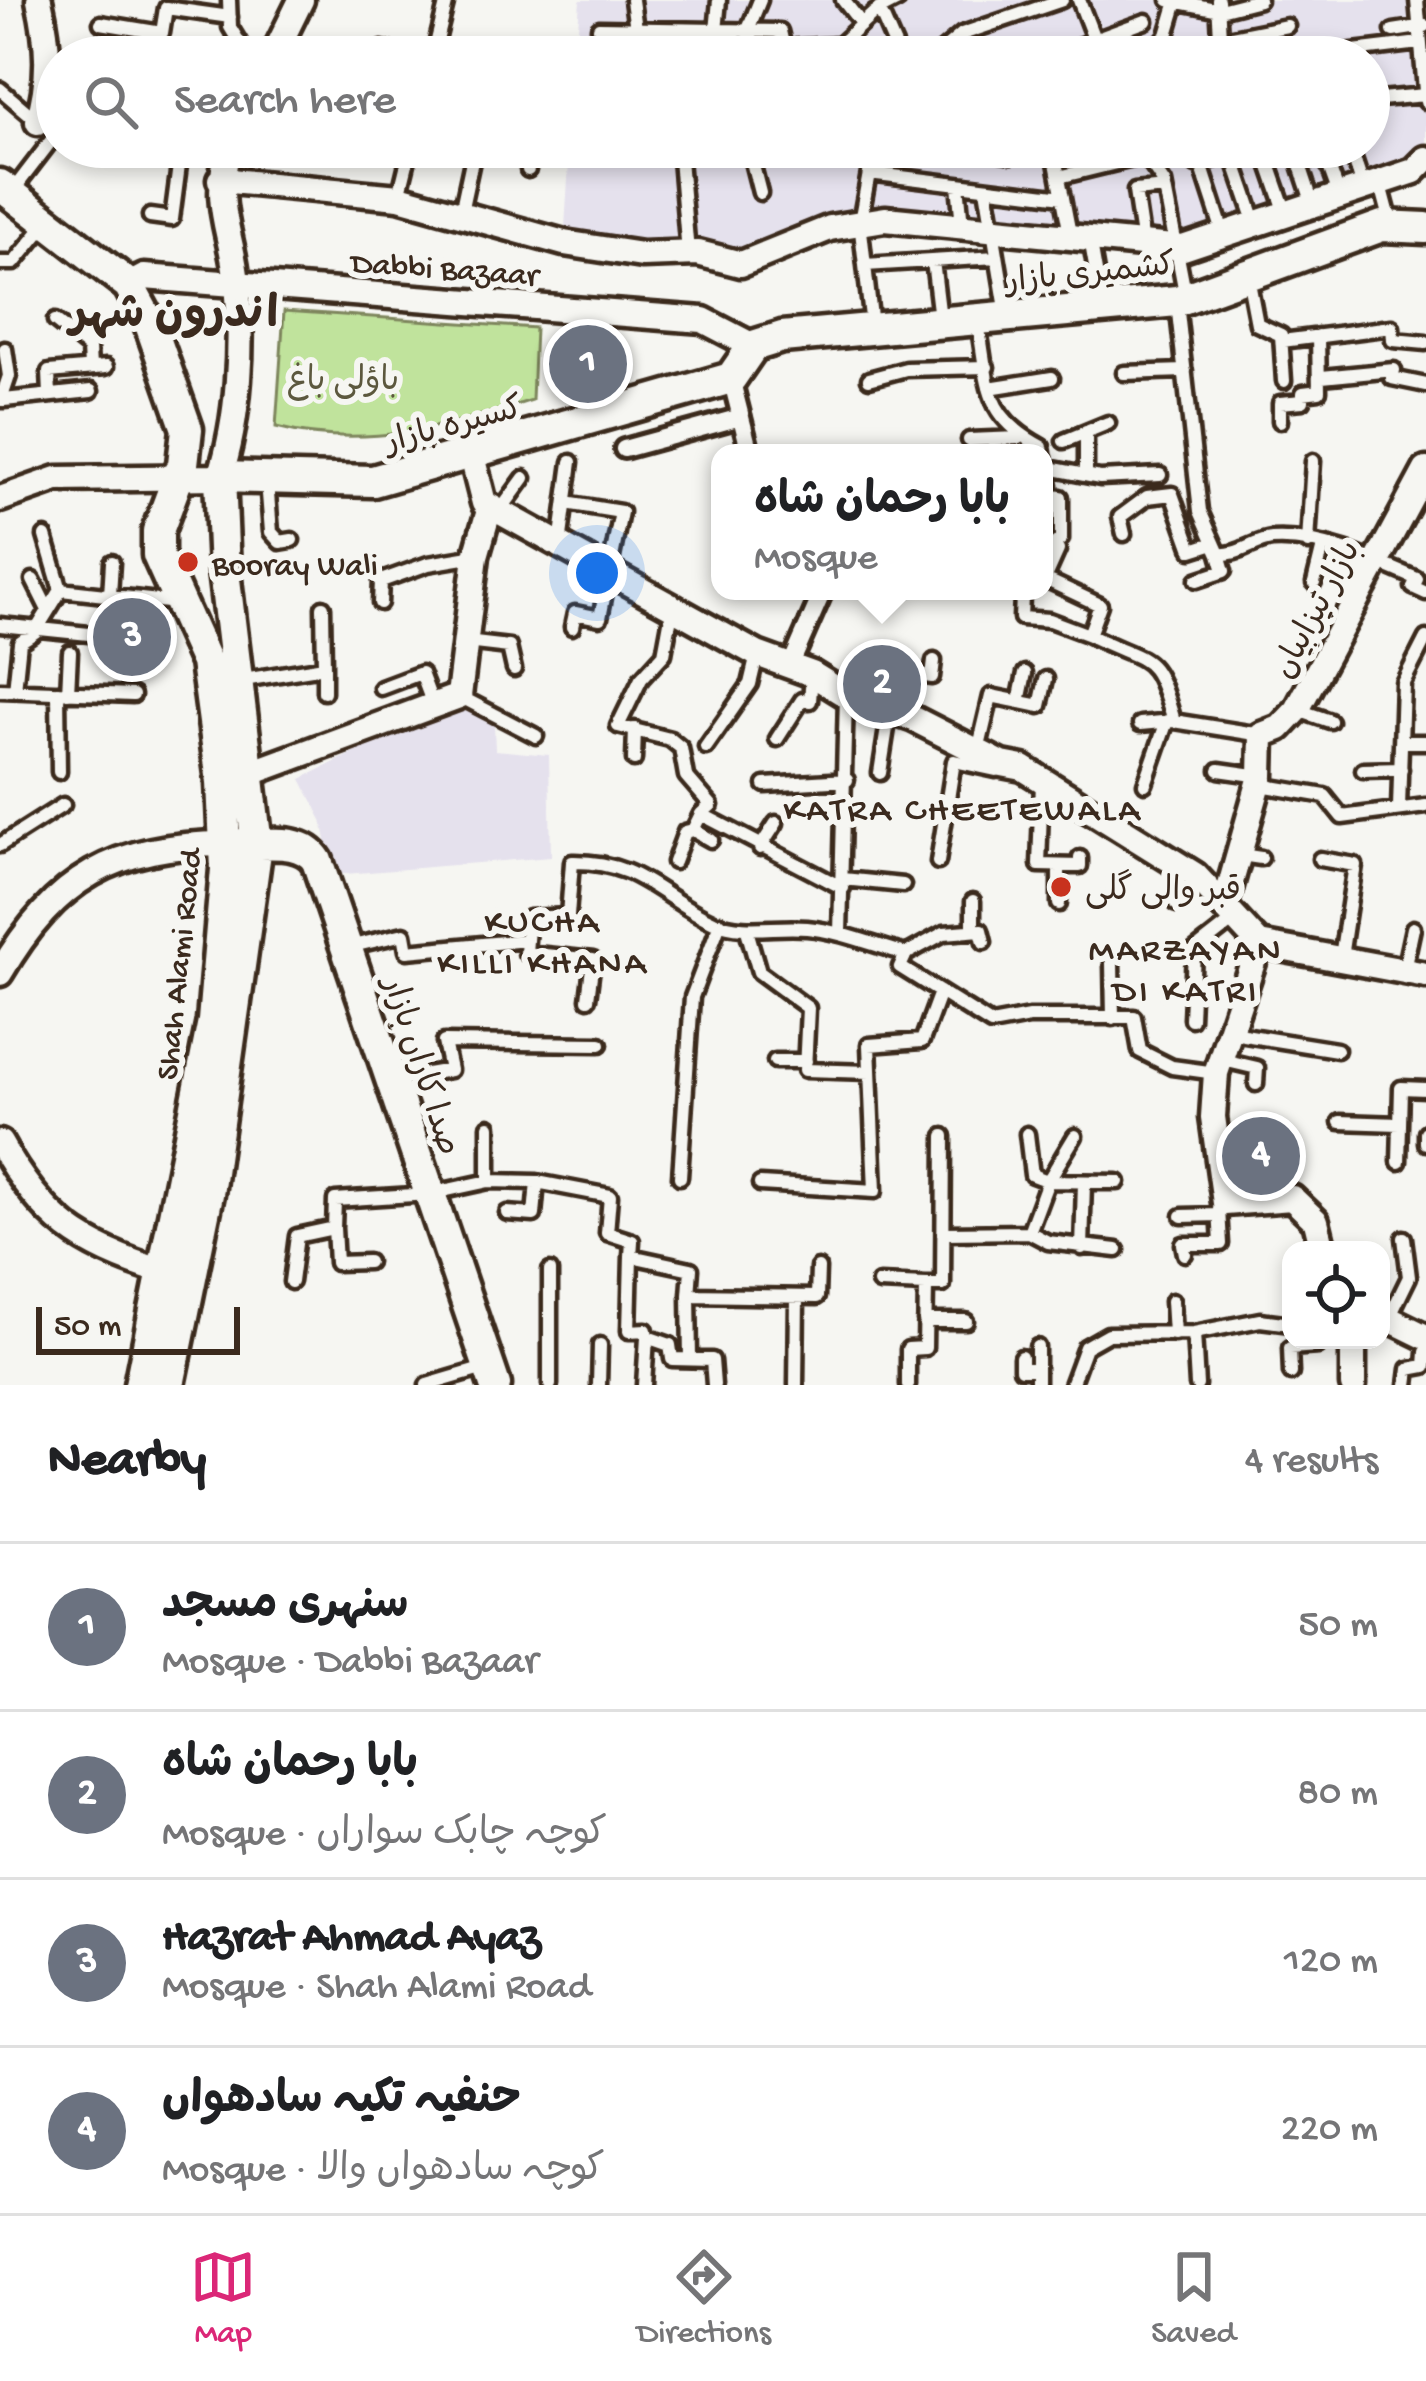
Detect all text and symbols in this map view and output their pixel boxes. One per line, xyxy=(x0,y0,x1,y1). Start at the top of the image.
search box xyxy=(36,36,1390,168)
icon: search xyxy=(78,69,144,135)
text: Search here xyxy=(174,76,396,129)
street label: Dabbi Bazaar xyxy=(348,246,543,298)
street label: کشمیری بازار xyxy=(1001,247,1177,304)
district label: اندرون شہر xyxy=(65,291,279,344)
pin: 1 xyxy=(549,319,627,409)
park label: باؤلی باغ xyxy=(287,362,399,402)
street label: کسیرہ بازار xyxy=(378,390,528,465)
popup xyxy=(711,444,1053,600)
text: بابا رحمان شاہ xyxy=(754,477,1010,530)
street label: بازار تیزابیاں xyxy=(1266,535,1371,686)
text: Mosque xyxy=(754,537,877,583)
your location xyxy=(567,543,627,603)
marker: Booray Wali xyxy=(175,549,201,575)
place label: Booray Wali xyxy=(211,549,378,587)
pin: 3 xyxy=(93,592,171,682)
pin: 2 xyxy=(843,639,921,729)
district label: KATRA CHEETEWALA xyxy=(784,791,1143,834)
street label: Shah Alami Road xyxy=(151,844,213,1082)
place label: قبر والی گلی xyxy=(1085,869,1241,912)
marker: قبر والی گلی xyxy=(1048,874,1074,900)
district label: KUCHA KILLI KHANA xyxy=(437,903,649,987)
district label: MARZAYAN DI KATRI xyxy=(1088,931,1284,1015)
street label: صدا کاراں بازار xyxy=(371,970,466,1161)
pin: 4 xyxy=(1222,1111,1300,1201)
map controls xyxy=(1282,1241,1390,1349)
button: locate xyxy=(1282,1241,1390,1349)
scale bar xyxy=(36,1301,240,1354)
text: 50 m xyxy=(54,1309,121,1347)
text: Nearby xyxy=(48,1433,206,1493)
text: 4 results xyxy=(1245,1440,1378,1486)
text: سنہری مسجد xyxy=(162,1581,409,1634)
text: 1 xyxy=(79,1604,95,1650)
text: 50 m xyxy=(1298,1604,1378,1650)
text: Mosque · Dabbi Bazaar xyxy=(162,1641,538,1687)
text: بابا رحمان شاہ xyxy=(162,1740,418,1793)
text: 2 xyxy=(77,1772,97,1818)
text: 80 m xyxy=(1298,1772,1378,1818)
text: Mosque · کوچہ چابک سواراں xyxy=(162,1813,607,1859)
text: Hazrat Ahmad Ayaz xyxy=(162,1913,541,1966)
text: 3 xyxy=(77,1940,97,1986)
text: 120 m xyxy=(1284,1940,1378,1986)
text: Mosque · Shah Alami Road xyxy=(162,1966,591,2012)
text: حنفیہ تکیہ سادھواں xyxy=(162,2076,521,2129)
text: 4 xyxy=(78,2108,96,2154)
text: 220 m xyxy=(1281,2108,1378,2154)
text: Mosque · کوچہ سادھواں والا xyxy=(162,2149,605,2195)
tab: Map xyxy=(190,2244,256,2354)
tab: Directions xyxy=(637,2244,771,2354)
tab: Saved xyxy=(1151,2244,1236,2354)

